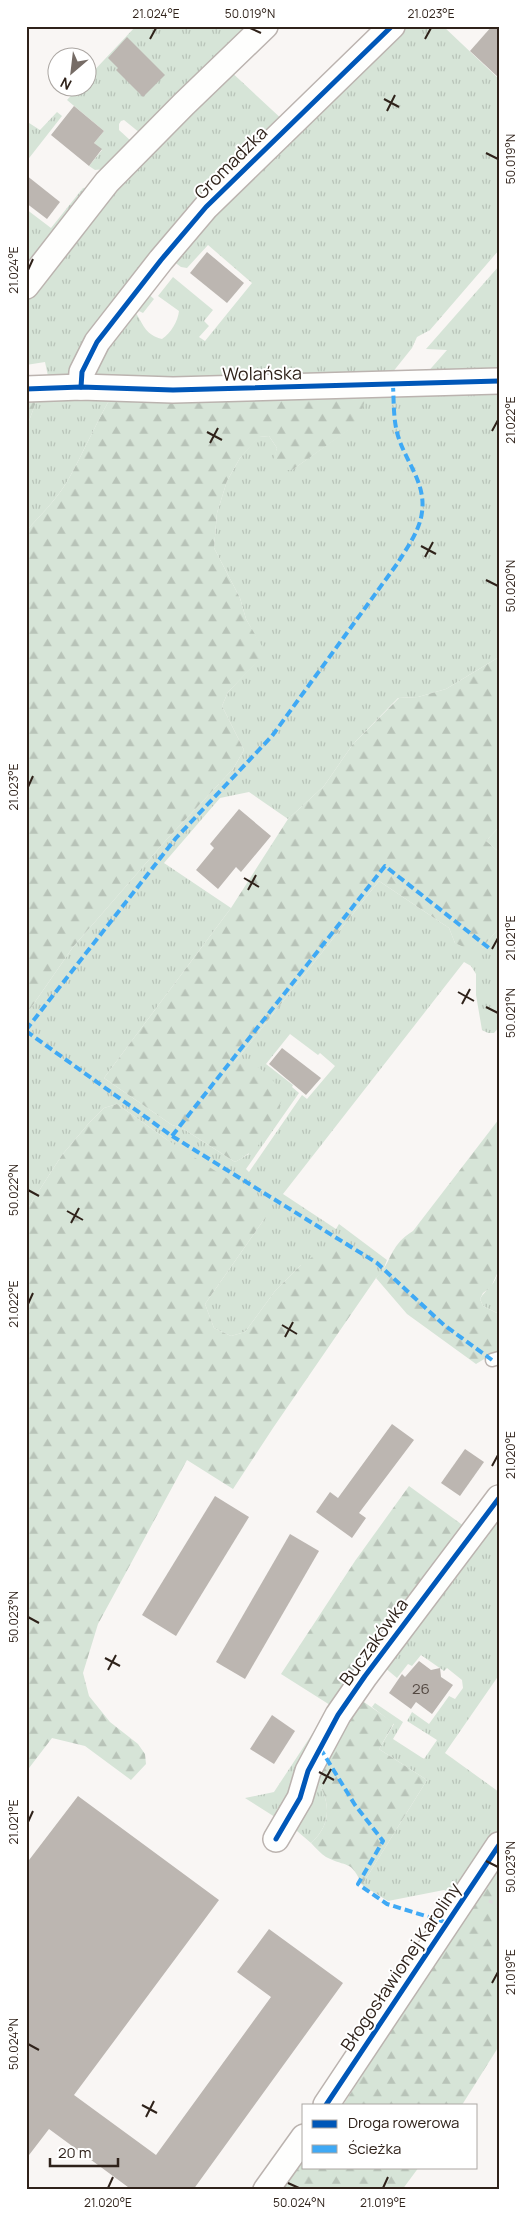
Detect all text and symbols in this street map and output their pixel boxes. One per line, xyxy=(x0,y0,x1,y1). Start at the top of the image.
text: 21.024°E xyxy=(132,5,180,22)
text: 50.019°N xyxy=(225,5,275,22)
text: 21.023°E xyxy=(407,5,455,22)
north arrow xyxy=(48,48,98,98)
text: N xyxy=(57,73,75,95)
street label: Gromadzka xyxy=(189,121,272,204)
text: 50.019°N xyxy=(502,134,519,184)
text: 21.024°E xyxy=(5,246,22,294)
street label: Wolańska xyxy=(222,360,302,386)
text: 21.022°E xyxy=(502,396,519,444)
text: 50.020°N xyxy=(502,560,519,612)
text: 21.023°E xyxy=(5,763,22,811)
text: 21.021°E xyxy=(502,915,519,961)
text: 50.021°N xyxy=(502,988,519,1038)
text: 50.022°N xyxy=(5,1164,22,1216)
text: 21.022°E xyxy=(5,1280,22,1328)
text: 21.020°E xyxy=(502,1431,519,1479)
text: 50.023°N xyxy=(5,1591,22,1643)
street label: Buczakówka xyxy=(333,1593,413,1690)
house number: 26 xyxy=(412,1678,430,1699)
text: 21.021°E xyxy=(5,1799,22,1845)
text: 50.023°N xyxy=(502,1841,519,1893)
street label: Błogosławionej Karoliny xyxy=(335,1877,466,2055)
text: 21.019°E xyxy=(502,1949,519,1995)
text: 50.024°N xyxy=(5,2018,22,2070)
legend xyxy=(302,2104,478,2168)
text: Droga rowerowa xyxy=(348,2112,459,2133)
scale bar xyxy=(50,2136,118,2168)
text: Ścieżka xyxy=(348,2138,401,2159)
text: 20 m xyxy=(58,2142,91,2163)
text: 21.020°E xyxy=(84,2194,132,2211)
text: 50.024°N xyxy=(273,2194,325,2211)
text: 21.019°E xyxy=(360,2194,406,2211)

